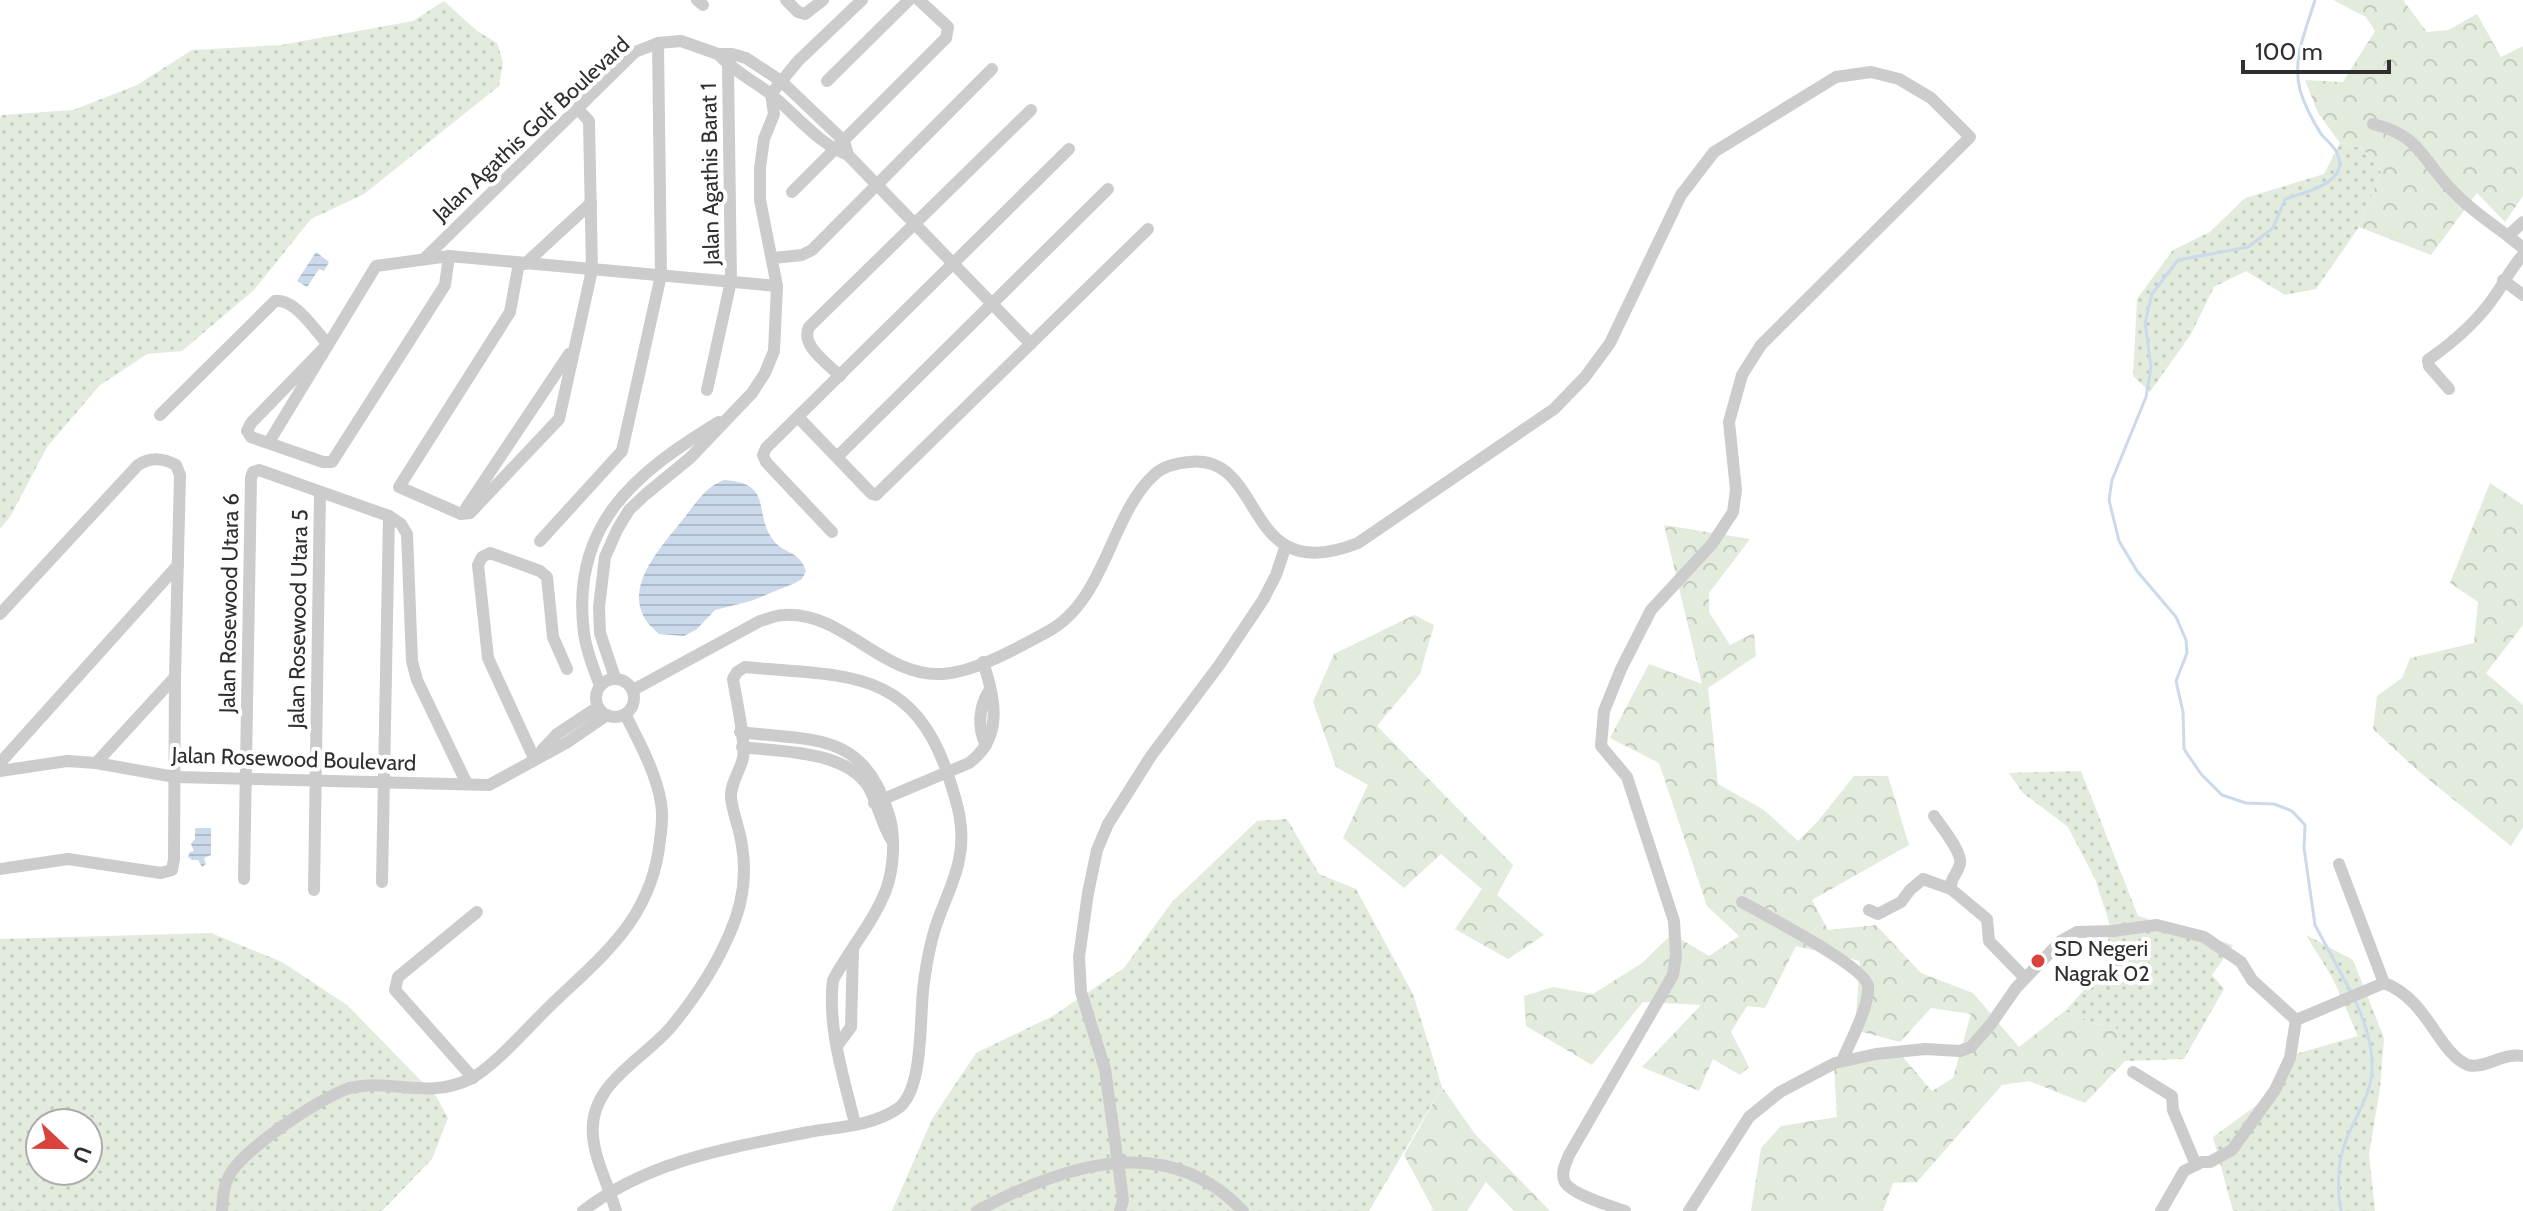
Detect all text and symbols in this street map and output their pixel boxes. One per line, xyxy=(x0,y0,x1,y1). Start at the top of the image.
scale bar xyxy=(2243,24,2389,74)
street label: Jalan Agathis Golf Boulevard xyxy=(426,31,635,228)
text: 100 m xyxy=(2255,37,2323,66)
street label: Jalan Agathis Barat 1 xyxy=(695,83,725,266)
street label: Jalan Rosewood Utara 6 xyxy=(214,493,244,714)
street label: Jalan Rosewood Utara 5 xyxy=(283,509,313,730)
street label: Jalan Rosewood Boulevard xyxy=(170,741,417,777)
place label: SD Negeri Nagrak 02 xyxy=(2054,935,2150,987)
marker: SD Negeri Nagrak 02 xyxy=(2029,952,2047,970)
north arrow xyxy=(24,1107,104,1187)
text: U xyxy=(67,1142,98,1167)

